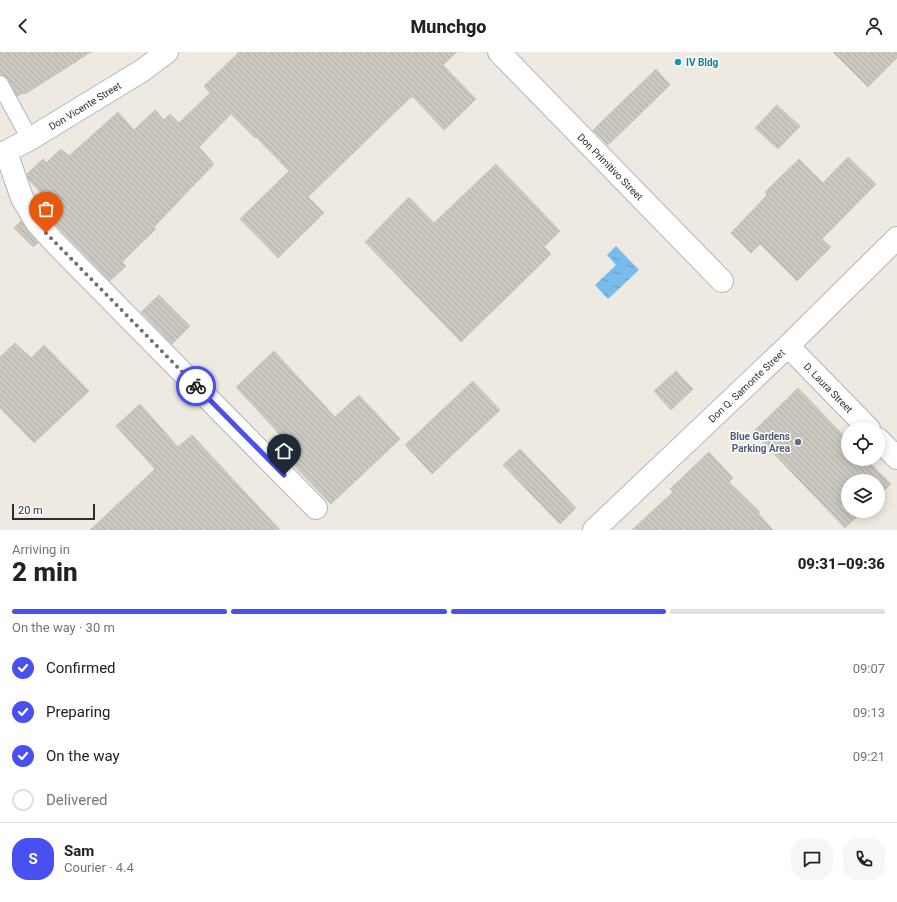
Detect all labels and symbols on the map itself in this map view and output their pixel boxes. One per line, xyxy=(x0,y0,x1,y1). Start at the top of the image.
marker: IV Bldg xyxy=(673,57,683,67)
place label: IV Bldg xyxy=(686,57,719,68)
street label: Don Vicente Street xyxy=(47,80,123,132)
street label: Don Primitivo Street xyxy=(575,131,645,203)
pin xyxy=(29,192,63,233)
street label: Don Q. Samonte Street xyxy=(706,347,787,425)
street label: D. Laura Street xyxy=(801,361,855,415)
courier xyxy=(176,366,216,406)
place label: Blue Gardens Parking Area xyxy=(730,431,791,454)
pin xyxy=(267,434,301,475)
marker: Blue Gardens Parking Area xyxy=(793,437,803,447)
scale bar xyxy=(12,502,95,521)

